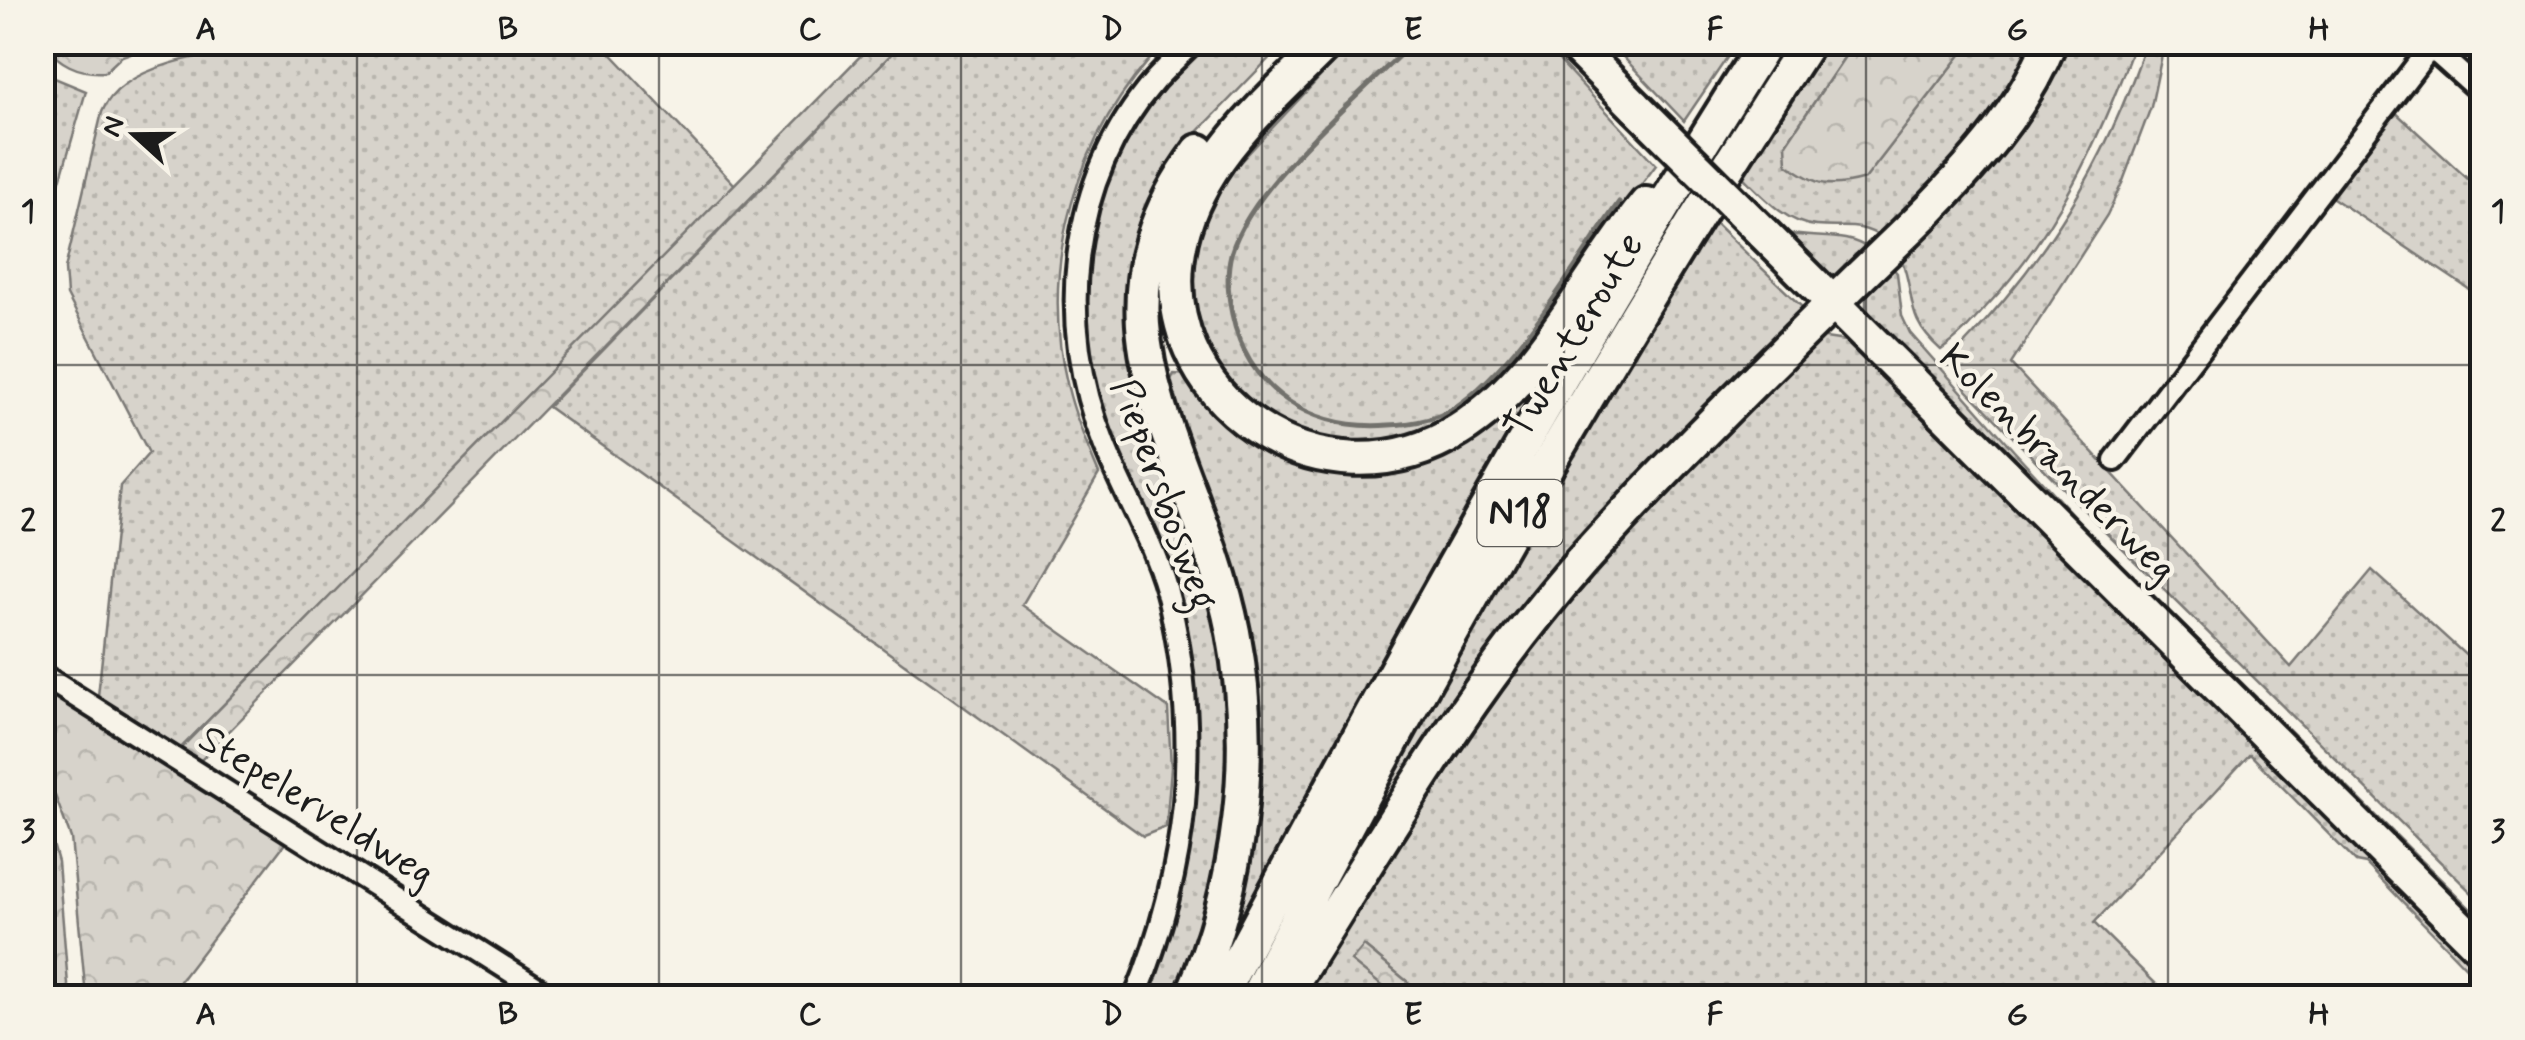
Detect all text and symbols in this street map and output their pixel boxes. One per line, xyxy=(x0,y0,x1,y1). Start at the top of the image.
text: A xyxy=(196,9,216,51)
text: B xyxy=(498,9,518,51)
text: C xyxy=(799,9,822,51)
text: D xyxy=(1101,9,1123,51)
text: E xyxy=(1404,9,1423,51)
text: F xyxy=(1707,9,1724,51)
text: G xyxy=(2006,9,2028,51)
text: H xyxy=(2309,9,2329,51)
north arrow xyxy=(85,85,185,185)
text: N xyxy=(93,112,135,142)
text: 1 xyxy=(21,191,35,233)
text: 1 xyxy=(2491,191,2505,233)
street label: Twenteroute xyxy=(1493,223,1657,449)
street label: Kolenbranderweg xyxy=(1926,333,2188,595)
street label: Piepersbosweg xyxy=(1093,372,1229,619)
road number: N18 xyxy=(1478,480,1562,546)
text: 2 xyxy=(20,501,36,543)
text: 2 xyxy=(2490,501,2506,543)
street label: Stepelerveldweg xyxy=(188,714,444,900)
text: 3 xyxy=(21,811,36,853)
text: 3 xyxy=(2491,811,2506,853)
text: A xyxy=(196,994,216,1036)
text: B xyxy=(498,994,518,1036)
text: C xyxy=(799,994,822,1036)
text: D xyxy=(1101,994,1123,1036)
text: E xyxy=(1404,994,1423,1036)
text: F xyxy=(1707,994,1724,1036)
text: G xyxy=(2006,994,2028,1036)
text: H xyxy=(2309,994,2329,1036)

